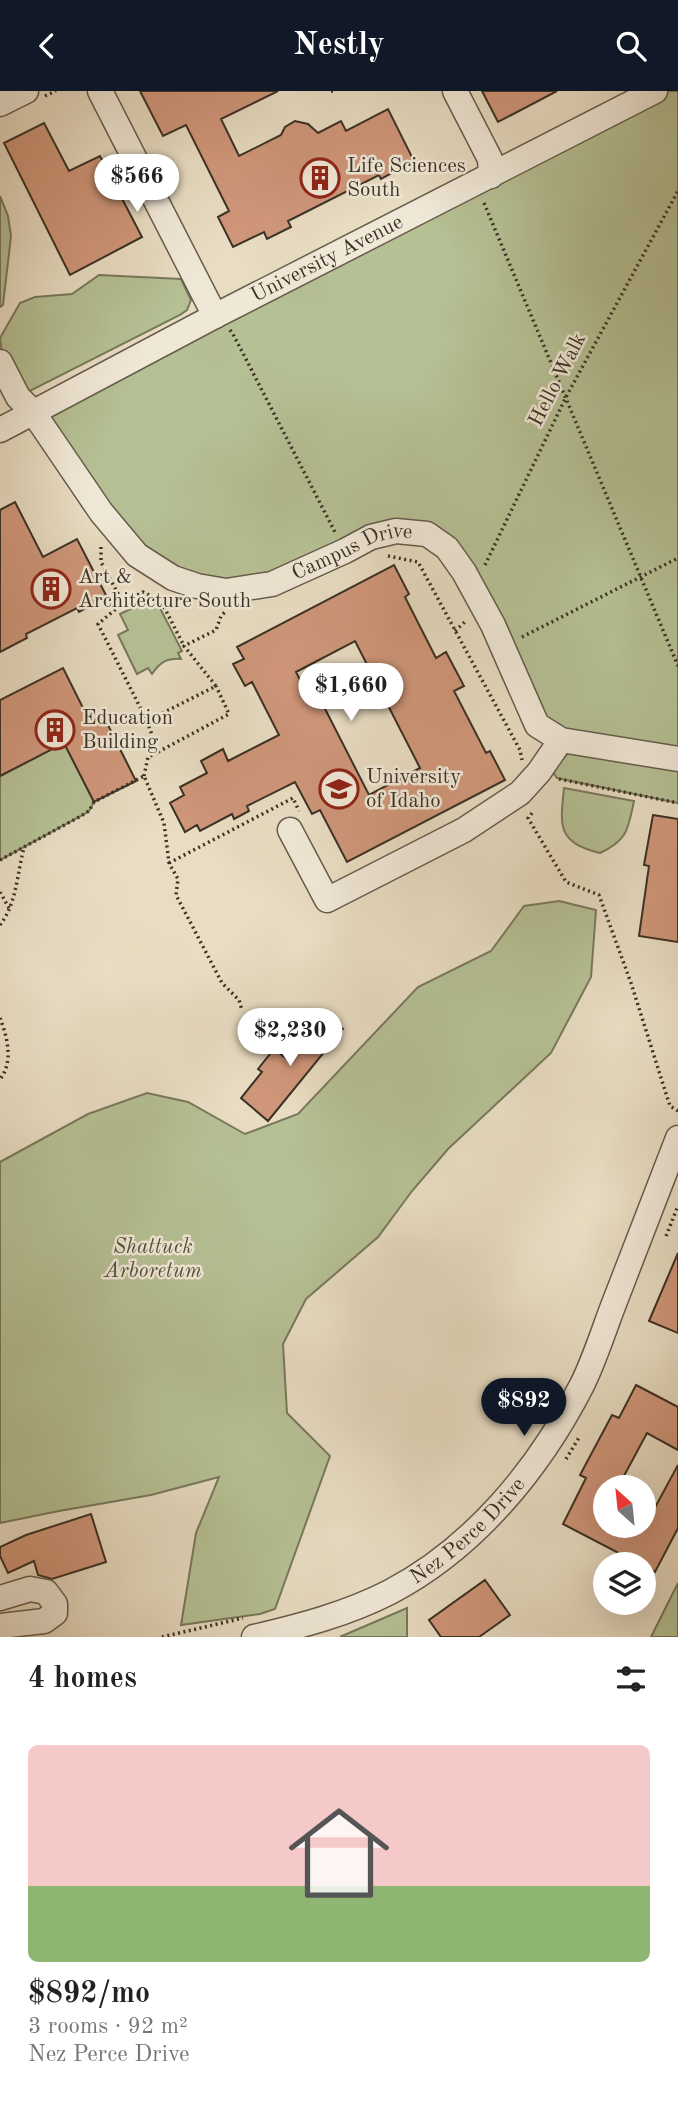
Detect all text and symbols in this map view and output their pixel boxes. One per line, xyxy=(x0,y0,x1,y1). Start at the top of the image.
icon: back xyxy=(28,27,66,65)
icon: search xyxy=(612,27,650,65)
text: Nestly xyxy=(293,30,385,62)
pin: $566 xyxy=(96,155,178,214)
place label: Life Sciences South xyxy=(347,156,466,201)
building icon: Life Sciences South xyxy=(299,157,341,199)
text: $566 xyxy=(110,165,164,188)
street label: University Avenue xyxy=(247,211,406,306)
street label: Hello Walk xyxy=(526,330,590,430)
street label: Campus Drive xyxy=(289,520,413,584)
place label: Art & Architecture South xyxy=(78,567,251,612)
building icon: Art & Architecture South xyxy=(30,568,72,610)
pin: $1,660 xyxy=(294,663,408,723)
text: $1,660 xyxy=(314,674,388,697)
place label: Education Building xyxy=(82,708,173,753)
building icon: Education Building xyxy=(34,709,76,751)
place label: University of Idaho xyxy=(366,767,461,812)
school or university icon: University of Idaho xyxy=(318,768,360,810)
pin: $2,230 xyxy=(233,1009,347,1068)
text: $2,230 xyxy=(253,1019,327,1042)
park label: Shattuck Arboretum xyxy=(103,1237,202,1282)
pin: $892 xyxy=(483,1379,565,1438)
text: $892 xyxy=(497,1389,551,1412)
street label: Nez Perce Drive xyxy=(406,1474,529,1588)
north arrow xyxy=(593,1475,656,1538)
map controls xyxy=(593,1475,656,1615)
button: layers xyxy=(593,1552,656,1615)
icon: filters xyxy=(612,1660,650,1698)
text: 4 homes xyxy=(28,1664,137,1694)
icon: home xyxy=(276,1790,402,1916)
text: $892/mo xyxy=(28,1979,150,2009)
text: 3 rooms · 92 m² xyxy=(28,2015,188,2038)
text: Nez Perce Drive xyxy=(28,2043,190,2066)

